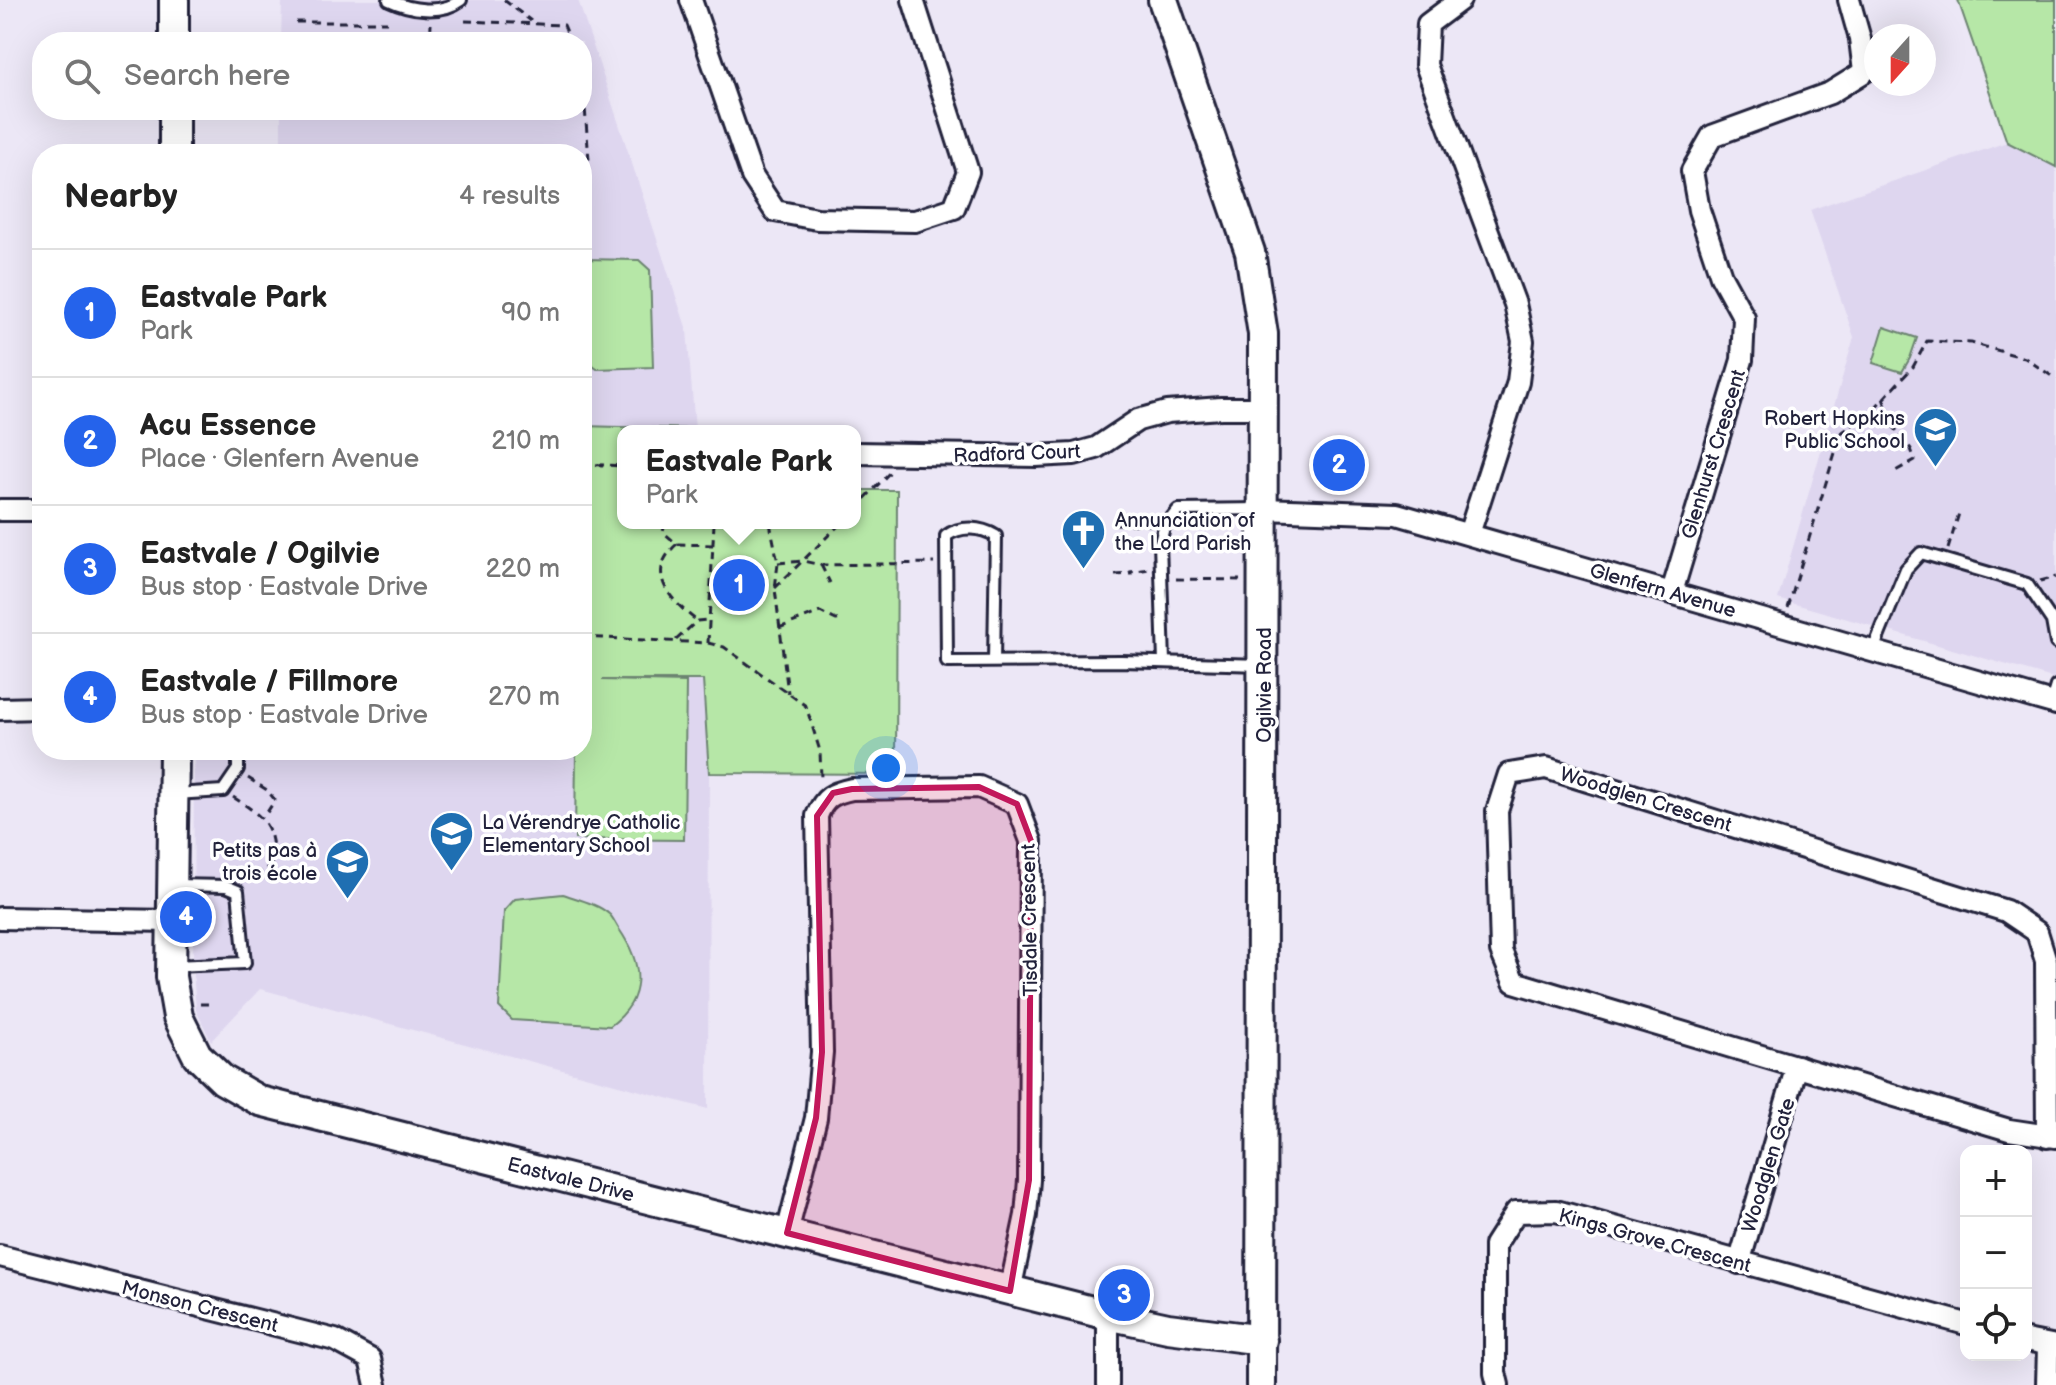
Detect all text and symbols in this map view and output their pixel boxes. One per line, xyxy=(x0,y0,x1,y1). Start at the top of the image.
north arrow xyxy=(1864,24,1936,96)
search box xyxy=(32,32,592,120)
icon: search xyxy=(60,54,104,98)
text: Search here xyxy=(124,58,290,94)
text: Nearby xyxy=(64,176,178,217)
text: 4 results xyxy=(459,181,560,212)
text: Eastvale Park xyxy=(140,280,327,316)
text: 1 xyxy=(85,298,95,329)
text: 90 m xyxy=(501,298,560,329)
text: Park xyxy=(140,316,192,347)
street label: Glenhurst Crescent xyxy=(1677,367,1751,542)
school or university icon: Robert Hopkins Public School xyxy=(1912,405,1960,468)
place label: Robert Hopkins Public School xyxy=(1764,407,1905,454)
text: Acu Essence xyxy=(140,408,316,444)
popup xyxy=(617,425,861,529)
text: 2 xyxy=(82,426,98,457)
text: 210 m xyxy=(491,426,560,457)
pin: 2 xyxy=(1313,435,1365,495)
street label: Radford Court xyxy=(953,440,1081,468)
text: Place · Glenfern Avenue xyxy=(140,444,419,475)
text: Eastvale Park xyxy=(645,444,833,480)
text: Park xyxy=(645,480,698,511)
church icon: Annunciation of the Lord Parish xyxy=(1060,508,1108,571)
place label: Annunciation of the Lord Parish xyxy=(1115,509,1255,556)
text: Eastvale / Ogilvie xyxy=(140,536,380,572)
text: 3 xyxy=(82,554,98,585)
text: 220 m xyxy=(486,554,560,585)
pin: 1 xyxy=(713,555,765,615)
street label: Glenfern Avenue xyxy=(1587,559,1739,623)
text: Bus stop · Eastvale Drive xyxy=(140,572,428,603)
street label: Ogilvie Road xyxy=(1253,627,1277,743)
text: Eastvale / Fillmore xyxy=(140,664,398,700)
text: 4 xyxy=(82,682,98,713)
text: 270 m xyxy=(488,682,560,713)
text: Bus stop · Eastvale Drive xyxy=(140,700,428,731)
your location xyxy=(866,748,906,788)
street label: Woodglen Crescent xyxy=(1557,762,1735,838)
school or university icon: La Vérendrye Catholic Elementary School xyxy=(427,809,475,872)
place label: La Vérendrye Catholic Elementary School xyxy=(482,811,680,858)
school or university icon: Petits pas à trois école xyxy=(324,838,372,901)
place label: Petits pas à trois école xyxy=(212,839,317,886)
street label: Tisdale Crescent xyxy=(1017,843,1043,997)
pin: 4 xyxy=(160,887,212,947)
street label: Woodglen Gate xyxy=(1737,1095,1801,1235)
map controls xyxy=(1960,1145,2032,1361)
button: + xyxy=(1960,1145,2032,1217)
street label: Eastvale Drive xyxy=(505,1153,637,1207)
street label: Kings Grove Crescent xyxy=(1556,1204,1754,1278)
button: − xyxy=(1960,1217,2032,1289)
pin: 3 xyxy=(1098,1265,1150,1325)
street label: Monson Crescent xyxy=(119,1276,281,1338)
button: locate xyxy=(1960,1289,2032,1361)

